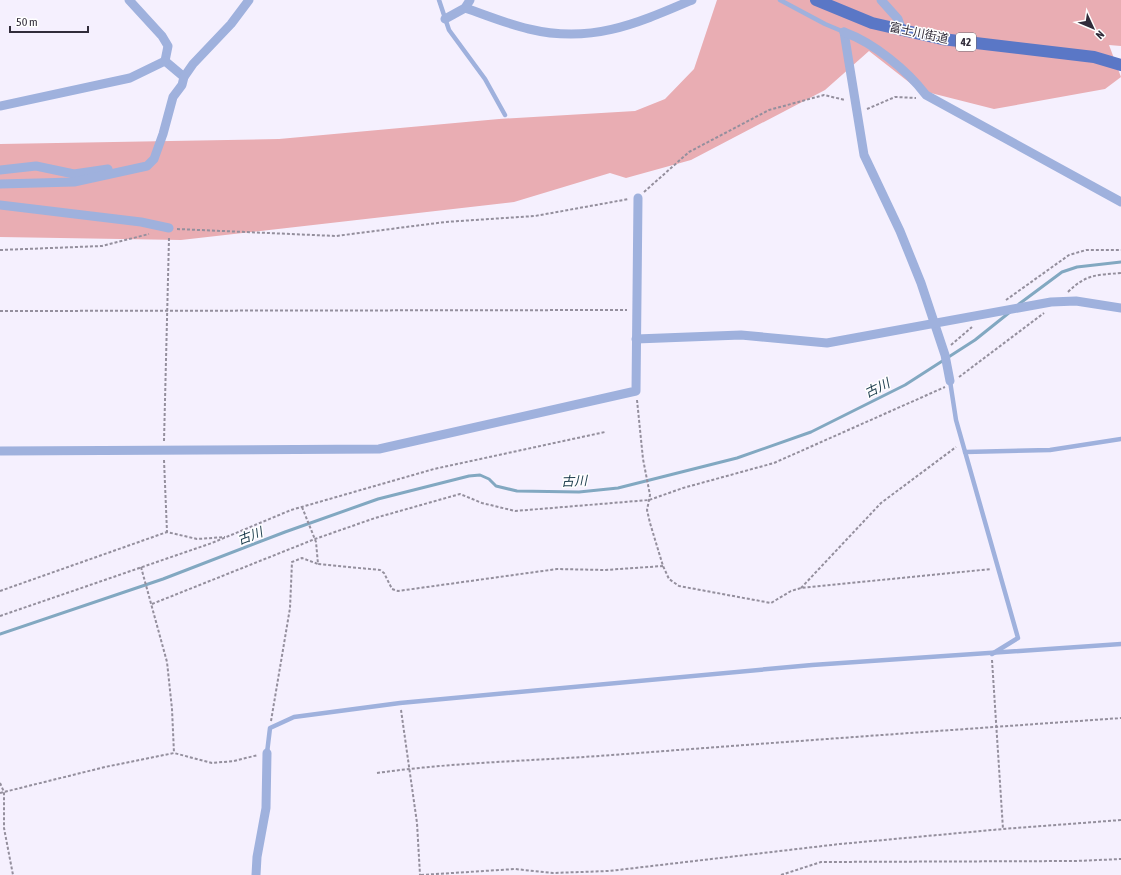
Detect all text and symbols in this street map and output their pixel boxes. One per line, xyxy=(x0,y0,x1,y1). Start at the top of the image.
scale bar xyxy=(10,8,88,34)
north arrow xyxy=(1073,8,1113,48)
text: 50 m xyxy=(16,15,38,29)
street label: 富士川街道 xyxy=(888,20,950,46)
text: N xyxy=(1094,28,1107,41)
road number: 42 xyxy=(956,33,976,51)
water label: 古川 xyxy=(862,375,894,400)
water label: 古川 xyxy=(561,473,589,489)
water label: 古川 xyxy=(235,524,267,548)

